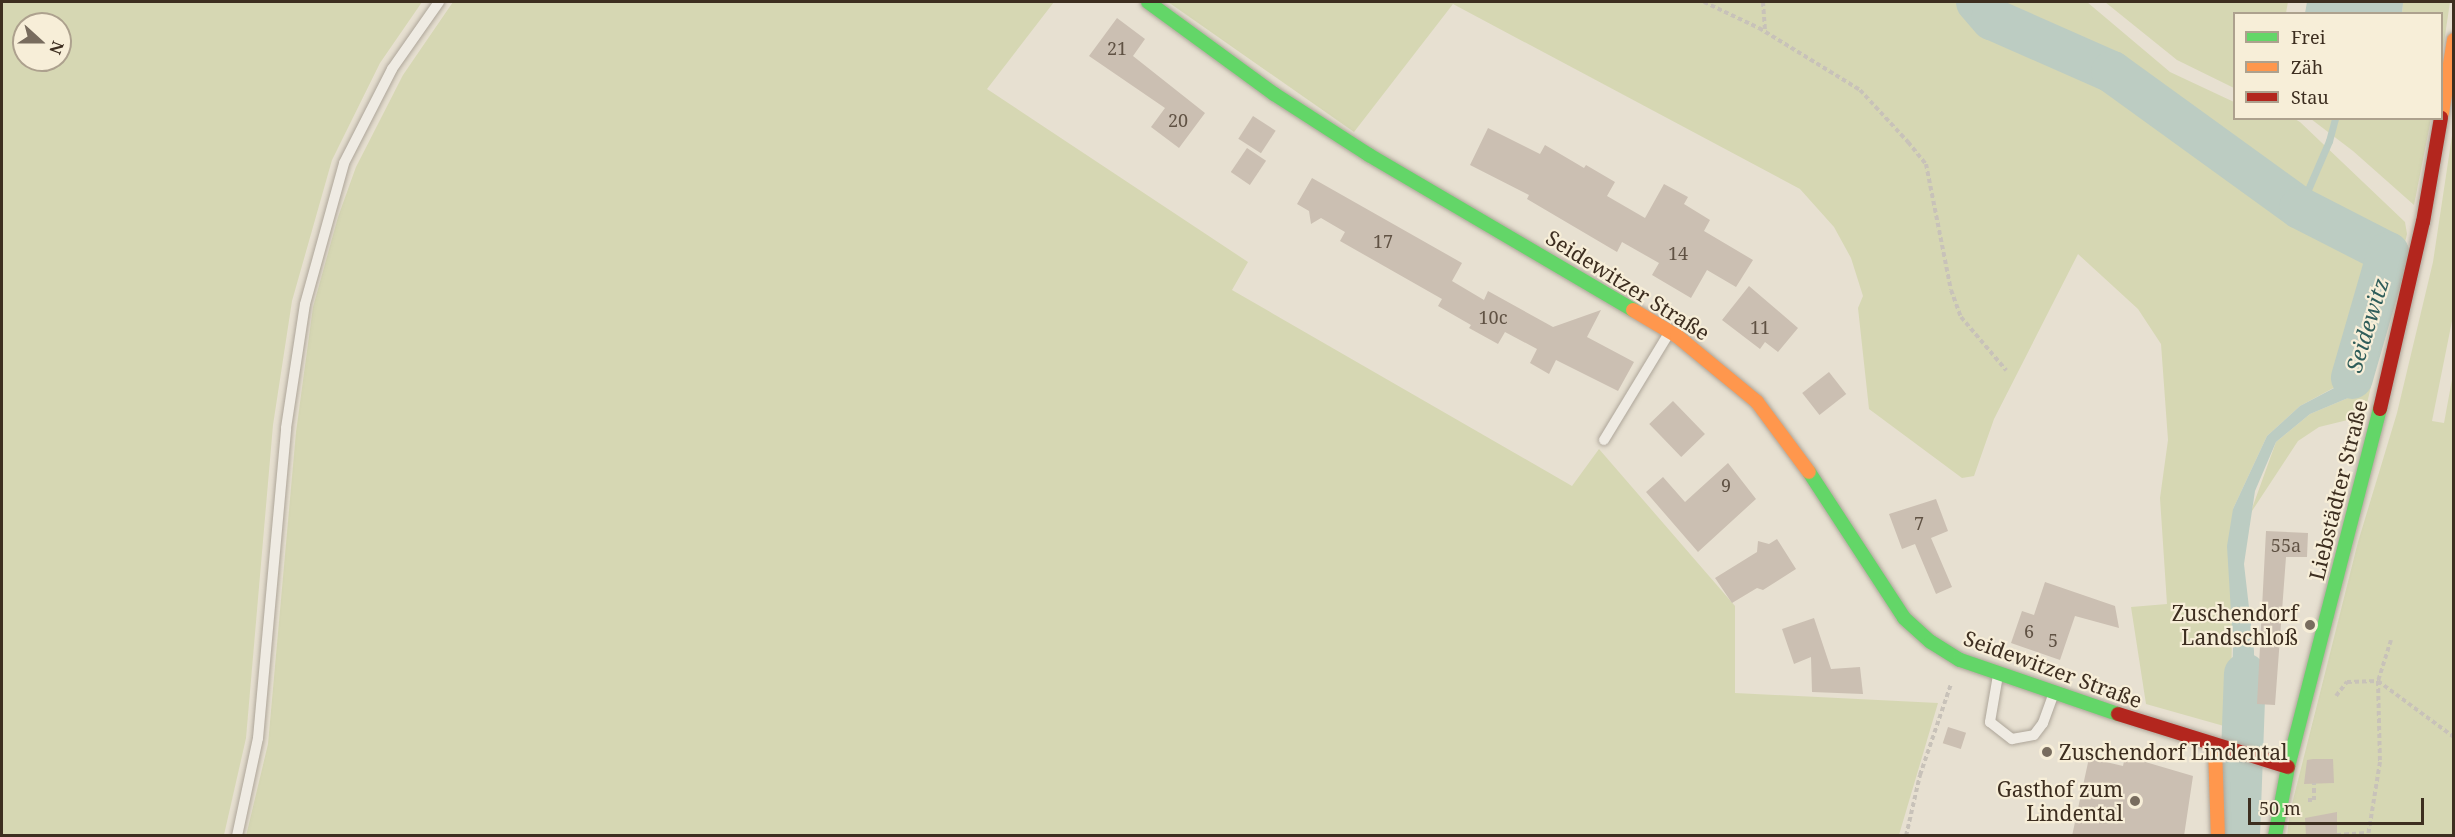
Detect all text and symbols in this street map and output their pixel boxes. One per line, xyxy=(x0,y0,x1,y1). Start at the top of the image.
north arrow xyxy=(12,12,72,72)
legend xyxy=(2233,12,2443,120)
text: Frei xyxy=(2291,25,2326,49)
house number: 21 xyxy=(1107,37,1127,59)
text: N xyxy=(44,38,69,58)
text: Zäh xyxy=(2291,55,2323,79)
text: Stau xyxy=(2291,85,2329,109)
house number: 20 xyxy=(1168,109,1188,131)
street label: Seidewitzer Straße xyxy=(1542,225,1714,345)
house number: 17 xyxy=(1373,230,1393,252)
house number: 14 xyxy=(1668,242,1688,264)
water label: Seidewitz xyxy=(2340,275,2394,375)
house number: 10c xyxy=(1479,306,1507,328)
house number: 11 xyxy=(1750,316,1770,338)
street label: Liebstädter Straße xyxy=(2303,397,2373,583)
house number: 9 xyxy=(1721,474,1731,496)
house number: 7 xyxy=(1914,512,1924,534)
house number: 55a xyxy=(2271,534,2301,556)
place label: Zuschendorf Landschloß xyxy=(2172,600,2298,650)
marker: Zuschendorf Landschloß xyxy=(2303,618,2317,632)
house number: 6 xyxy=(2024,620,2034,642)
street label: Seidewitzer Straße xyxy=(1960,625,2146,713)
house number: 5 xyxy=(2048,629,2058,651)
place label: Zuschendorf Lindental xyxy=(2059,739,2288,765)
marker: Zuschendorf Lindental xyxy=(2040,745,2054,759)
place label: Gasthof zum Lindental xyxy=(1997,776,2123,826)
scale bar xyxy=(2251,786,2426,824)
marker: Gasthof zum Lindental xyxy=(2128,794,2142,808)
text: 50 m xyxy=(2259,796,2301,820)

